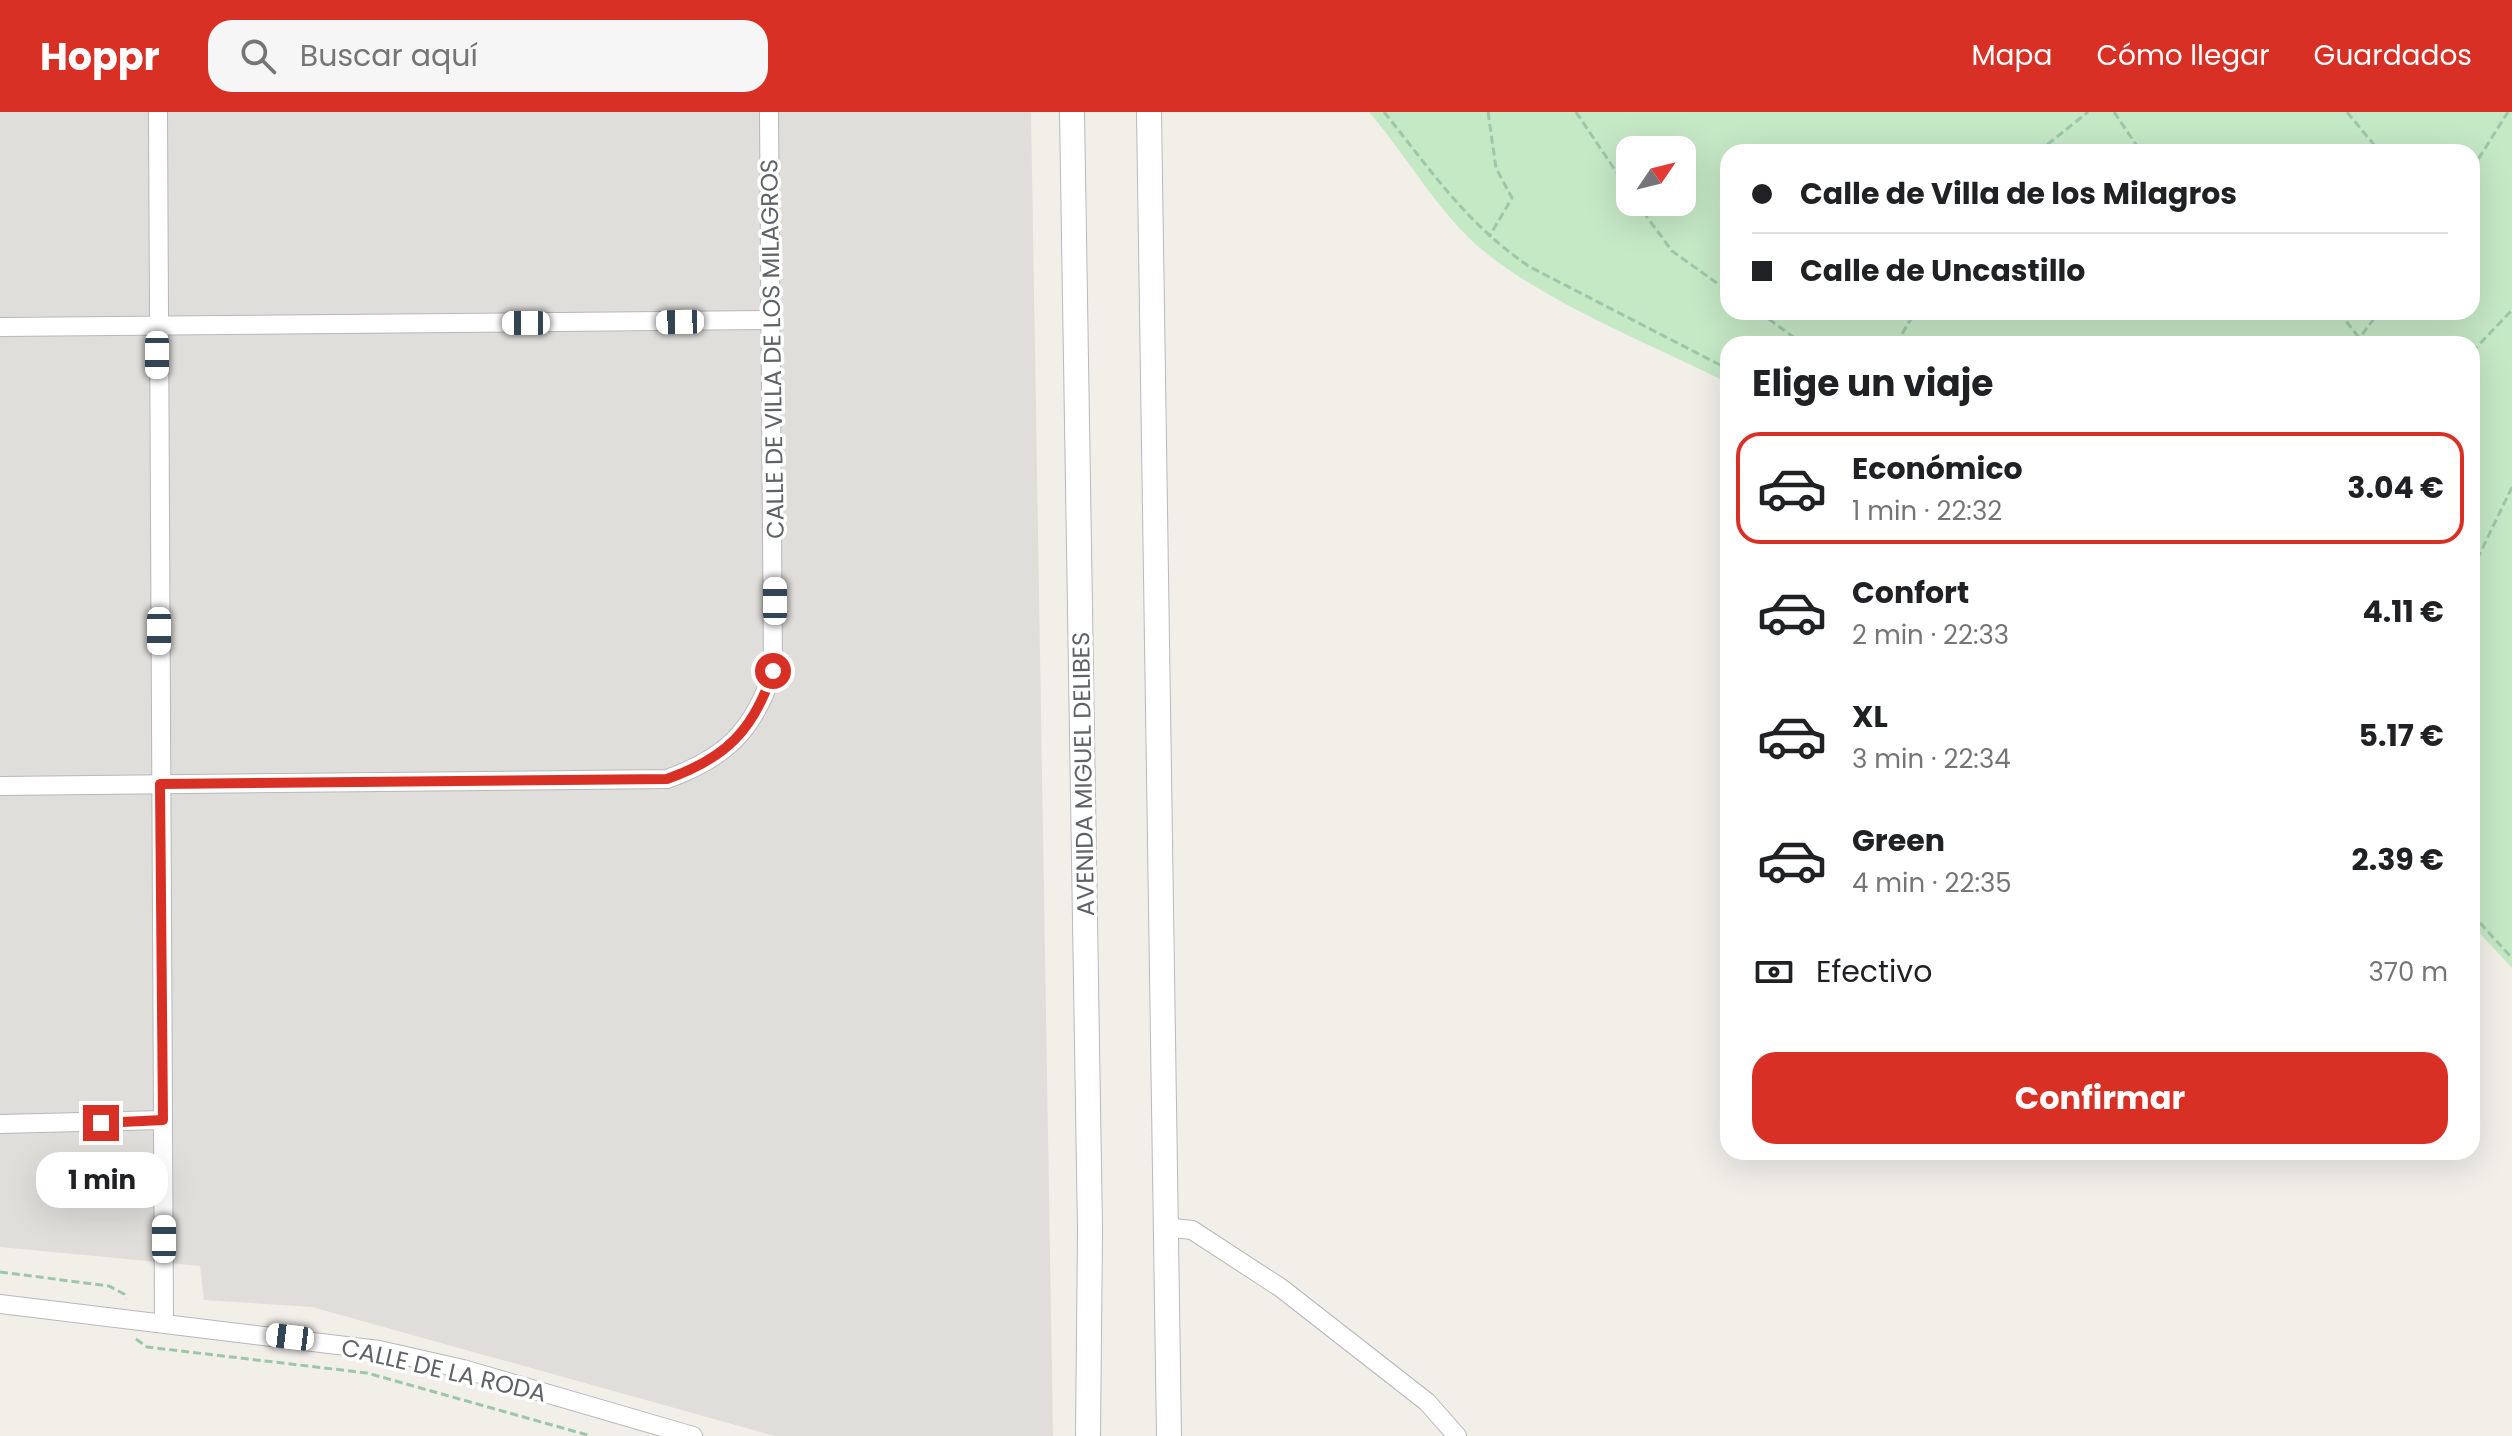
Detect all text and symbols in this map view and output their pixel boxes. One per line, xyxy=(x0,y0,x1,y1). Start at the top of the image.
search box xyxy=(208,20,768,92)
text: Hoppr xyxy=(40,30,160,83)
icon: search xyxy=(236,34,280,78)
text: Buscar aquí xyxy=(300,34,478,77)
text: Mapa xyxy=(1971,36,2052,75)
text: Cómo llegar xyxy=(2096,36,2270,75)
text: Guardados xyxy=(2314,36,2472,75)
north arrow xyxy=(1616,136,1696,216)
map controls xyxy=(1616,136,1696,216)
street label: CALLE DE VILLA DE LOS MILAGROS xyxy=(752,159,792,539)
text: Calle de Villa de los Milagros xyxy=(1800,172,2237,215)
text: Calle de Uncastillo xyxy=(1800,249,2085,292)
car xyxy=(656,310,704,334)
car xyxy=(502,311,550,335)
car xyxy=(145,331,169,379)
text: Elige un viaje xyxy=(1752,358,1994,409)
text: Económico xyxy=(1852,447,2023,490)
icon: car xyxy=(1756,452,1828,524)
text: 3.04 € xyxy=(2347,466,2444,509)
text: 1 min · 22:32 xyxy=(1852,493,2002,529)
text: Confort xyxy=(1852,571,1969,614)
icon: car xyxy=(1756,576,1828,648)
car xyxy=(763,577,787,625)
text: 4.11 € xyxy=(2362,590,2444,633)
car xyxy=(147,607,171,655)
text: 2 min · 22:33 xyxy=(1852,617,2009,653)
street label: AVENIDA MIGUEL DELIBES xyxy=(1064,632,1102,916)
route start xyxy=(755,653,791,689)
text: XL xyxy=(1852,695,1888,738)
icon: car xyxy=(1756,700,1828,772)
text: 5.17 € xyxy=(2358,714,2444,757)
text: 3 min · 22:34 xyxy=(1852,741,2011,777)
text: Green xyxy=(1852,819,1945,862)
icon: car xyxy=(1756,824,1828,896)
text: 2.39 € xyxy=(2352,838,2444,881)
text: 4 min · 22:35 xyxy=(1852,865,2012,901)
icon: cash xyxy=(1752,950,1796,994)
text: Efectivo xyxy=(1816,950,1932,993)
text: 370 m xyxy=(2368,954,2448,990)
button: Confirmar xyxy=(1752,1052,2448,1144)
route end xyxy=(83,1105,119,1141)
callout: 1 min xyxy=(35,1151,167,1207)
text: 1 min xyxy=(68,1162,136,1198)
car xyxy=(152,1215,176,1263)
car xyxy=(265,1322,315,1352)
street label: CALLE DE LA RODA xyxy=(338,1330,550,1410)

